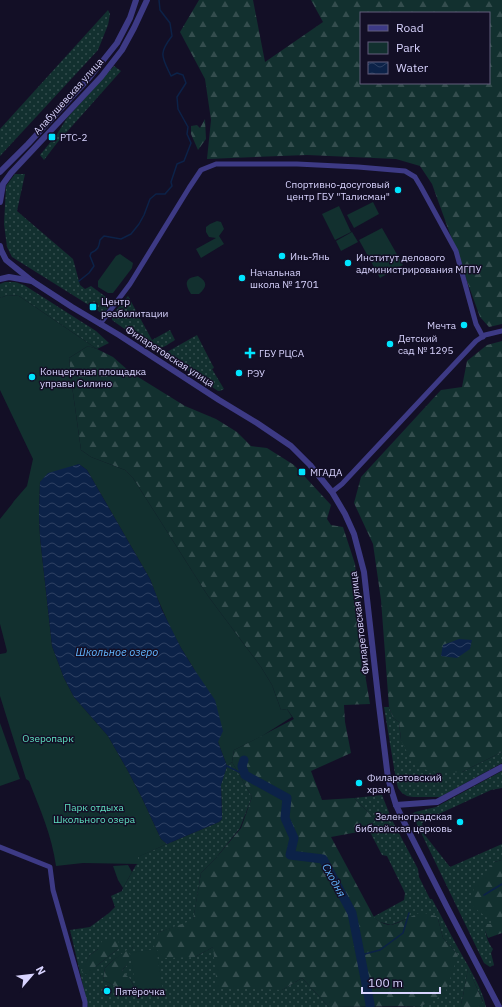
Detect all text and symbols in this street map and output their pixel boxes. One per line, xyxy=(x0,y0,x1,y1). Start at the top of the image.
legend xyxy=(360,12,490,84)
text: Road xyxy=(396,20,424,35)
text: Park xyxy=(396,40,421,55)
street label: Алабушевская улица xyxy=(31,55,107,137)
text: Water xyxy=(396,60,429,75)
place label: РТС-2 xyxy=(60,131,88,144)
marker: РТС-2 xyxy=(47,132,57,142)
place label: Спортивно-досуговый центр ГБУ "Талисман" xyxy=(285,178,390,203)
marker: Спортивно-досуговый центр ГБУ "Талисман" xyxy=(393,185,403,195)
place label: Инь-Янь xyxy=(290,250,329,263)
marker: Инь-Янь xyxy=(277,251,287,261)
place label: Институт делового администрирования МГПУ xyxy=(356,251,481,276)
marker: Институт делового администрирования МГПУ xyxy=(343,258,353,268)
place label: Начальная школа № 1701 xyxy=(250,266,319,291)
marker: Начальная школа № 1701 xyxy=(237,273,247,283)
place label: Центр реабилитации xyxy=(101,295,169,320)
marker: Центр реабилитации xyxy=(88,302,98,312)
place label: Мечта xyxy=(427,319,457,332)
marker: Мечта xyxy=(459,320,469,330)
street label: Филаретовская улица xyxy=(123,323,217,390)
place label: Детский сад № 1295 xyxy=(398,332,454,357)
marker: Детский сад № 1295 xyxy=(385,339,395,349)
marker: ГБУ РЦСА xyxy=(244,347,256,359)
place label: ГБУ РЦСА xyxy=(259,347,305,360)
place label: Концертная площадка управы Силино xyxy=(40,365,147,390)
place label: РЭУ xyxy=(247,367,265,380)
marker: РЭУ xyxy=(234,368,244,378)
marker: Концертная площадка управы Силино xyxy=(27,372,37,382)
place label: МГАДА xyxy=(310,466,343,479)
marker: МГАДА xyxy=(297,467,307,477)
street label: Филаретовская улица xyxy=(347,570,372,675)
water label: Школьное озеро xyxy=(76,645,158,659)
park label: Озеропарк xyxy=(22,732,74,745)
place label: Филаретовский храм xyxy=(367,771,442,796)
marker: Филаретовский храм xyxy=(354,778,364,788)
park label: Парк отдыха Школьного озера xyxy=(53,801,136,826)
place label: Зеленоградская библейская церковь xyxy=(355,810,452,835)
marker: Зеленоградская библейская церковь xyxy=(455,817,465,827)
water label: Сходня xyxy=(319,861,349,899)
north arrow xyxy=(12,955,52,995)
text: N xyxy=(33,964,49,977)
scale bar xyxy=(362,969,440,995)
text: 100 m xyxy=(368,975,403,990)
place label: Пятёрочка xyxy=(115,985,166,998)
marker: Пятёрочка xyxy=(102,986,112,996)

